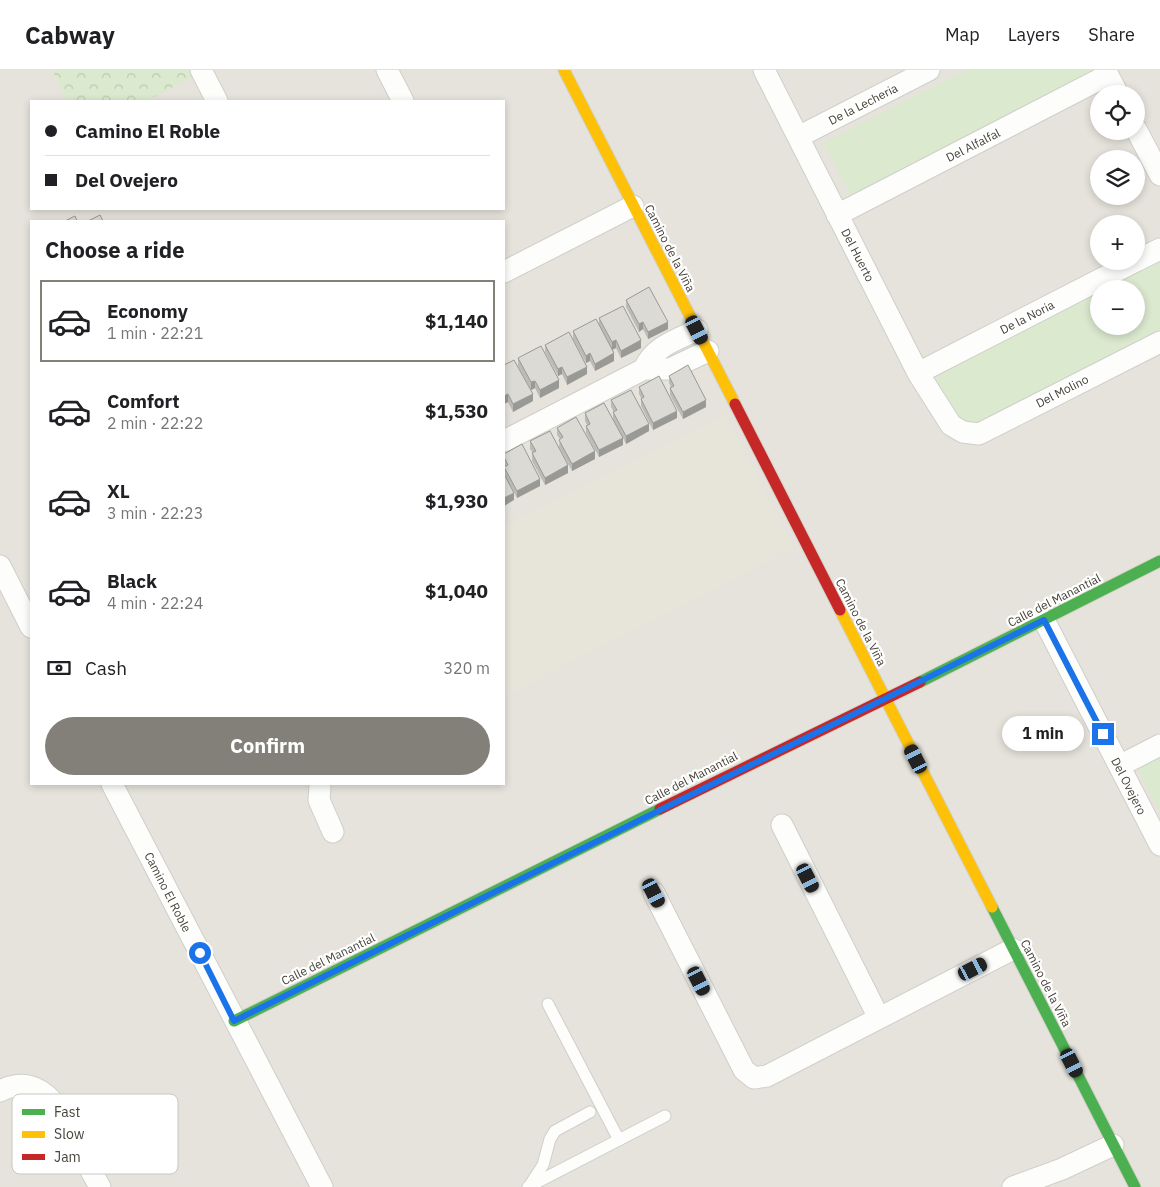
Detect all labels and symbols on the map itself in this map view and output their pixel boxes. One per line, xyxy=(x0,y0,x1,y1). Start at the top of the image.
street label: De la Lecheria xyxy=(826,80,901,128)
street label: Del Alfalfal xyxy=(943,125,1003,165)
street label: Camino de la Viña xyxy=(641,202,699,295)
street label: Del Huerto xyxy=(838,226,878,284)
street label: De la Noria xyxy=(997,297,1057,337)
car xyxy=(683,313,710,347)
street label: Del Molino xyxy=(1033,371,1091,411)
street label: Calle del Manantial xyxy=(1005,570,1103,630)
street label: Camino de la Viña xyxy=(832,576,890,669)
callout: 1 min xyxy=(1003,716,1086,752)
route end xyxy=(1092,723,1114,745)
car xyxy=(902,742,929,776)
street label: Calle del Manantial xyxy=(642,748,740,808)
street label: Del Ovejero xyxy=(1108,755,1150,817)
street label: Camino El Roble xyxy=(141,849,195,935)
car xyxy=(794,861,821,895)
car xyxy=(640,876,667,910)
street label: Calle del Manantial xyxy=(279,930,377,988)
street label: Camino de la Viña xyxy=(1017,937,1075,1030)
route start xyxy=(189,942,211,964)
car xyxy=(956,956,989,982)
car xyxy=(685,964,712,998)
car xyxy=(1058,1046,1085,1080)
legend xyxy=(12,1094,178,1174)
text: Fast xyxy=(54,1103,80,1121)
text: Slow xyxy=(54,1125,85,1143)
text: Jam xyxy=(54,1148,81,1166)

